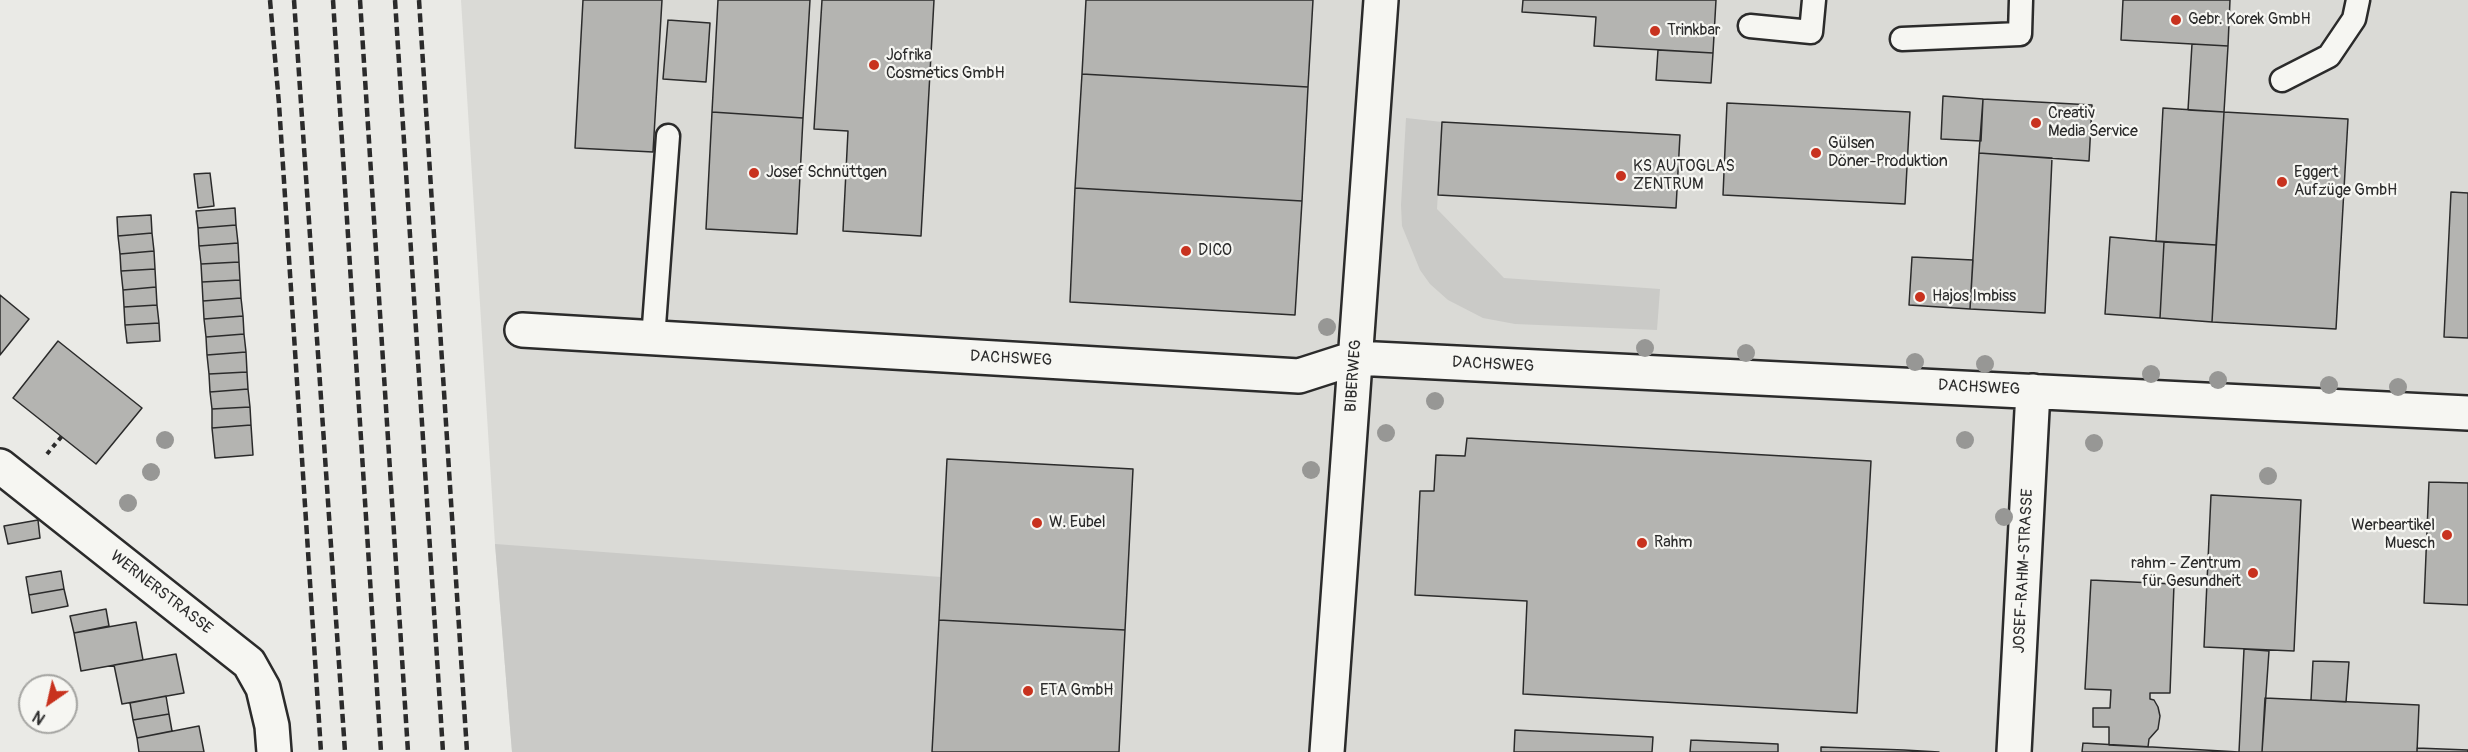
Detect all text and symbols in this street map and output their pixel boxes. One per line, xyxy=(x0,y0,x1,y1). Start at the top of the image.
place label: Gebr. Korek GmbH xyxy=(2188,10,2311,30)
marker: Gebr. Korek GmbH xyxy=(2169,13,2183,27)
place label: Trinkbar xyxy=(1667,21,1721,41)
marker: Trinkbar xyxy=(1648,24,1662,38)
place label: Jofrika Cosmetics GmbH xyxy=(886,46,1005,84)
marker: Jofrika Cosmetics GmbH xyxy=(867,58,881,72)
place label: Creativ Media Service xyxy=(2048,104,2138,142)
marker: Creativ Media Service xyxy=(2029,116,2043,130)
place label: Gülsen Döner-Produktion xyxy=(1828,134,1948,172)
marker: Gülsen Döner-Produktion xyxy=(1809,146,1823,160)
place label: KS AUTOGLAS ZENTRUM xyxy=(1633,157,1735,195)
place label: Josef Schnüttgen xyxy=(766,163,887,183)
place label: Eggert Aufzüge GmbH xyxy=(2294,163,2397,201)
marker: Josef Schnüttgen xyxy=(747,166,761,180)
marker: KS AUTOGLAS ZENTRUM xyxy=(1614,169,1628,183)
marker: Eggert Aufzüge GmbH xyxy=(2275,175,2289,189)
place label: DICO xyxy=(1198,241,1232,261)
marker: DICO xyxy=(1179,244,1193,258)
place label: Hajos Imbiss xyxy=(1932,287,2016,307)
marker: Hajos Imbiss xyxy=(1913,290,1927,304)
street label: BIBERWEG xyxy=(1342,339,1366,413)
street label: DACHSWEG xyxy=(969,347,1053,371)
street label: DACHSWEG xyxy=(1451,353,1535,377)
street label: DACHSWEG xyxy=(1937,376,2021,400)
street label: JOSEF-RAHM-STRASSE xyxy=(2010,488,2038,654)
place label: W. Eubel xyxy=(1049,513,1106,533)
marker: W. Eubel xyxy=(1030,516,1044,530)
place label: Werbeartikel Muesch xyxy=(2351,516,2435,554)
marker: Werbeartikel Muesch xyxy=(2440,528,2454,542)
place label: Rahm xyxy=(1654,533,1692,553)
marker: Rahm xyxy=(1635,536,1649,550)
street label: WERNERSTRASSE xyxy=(106,547,216,639)
place label: rahm - Zentrum für Gesundheit xyxy=(2131,554,2241,592)
marker: rahm - Zentrum für Gesundheit xyxy=(2246,566,2260,580)
north arrow xyxy=(18,674,78,734)
place label: ETA GmbH xyxy=(1040,681,1113,701)
marker: ETA GmbH xyxy=(1021,684,1035,698)
text: N xyxy=(29,706,49,729)

